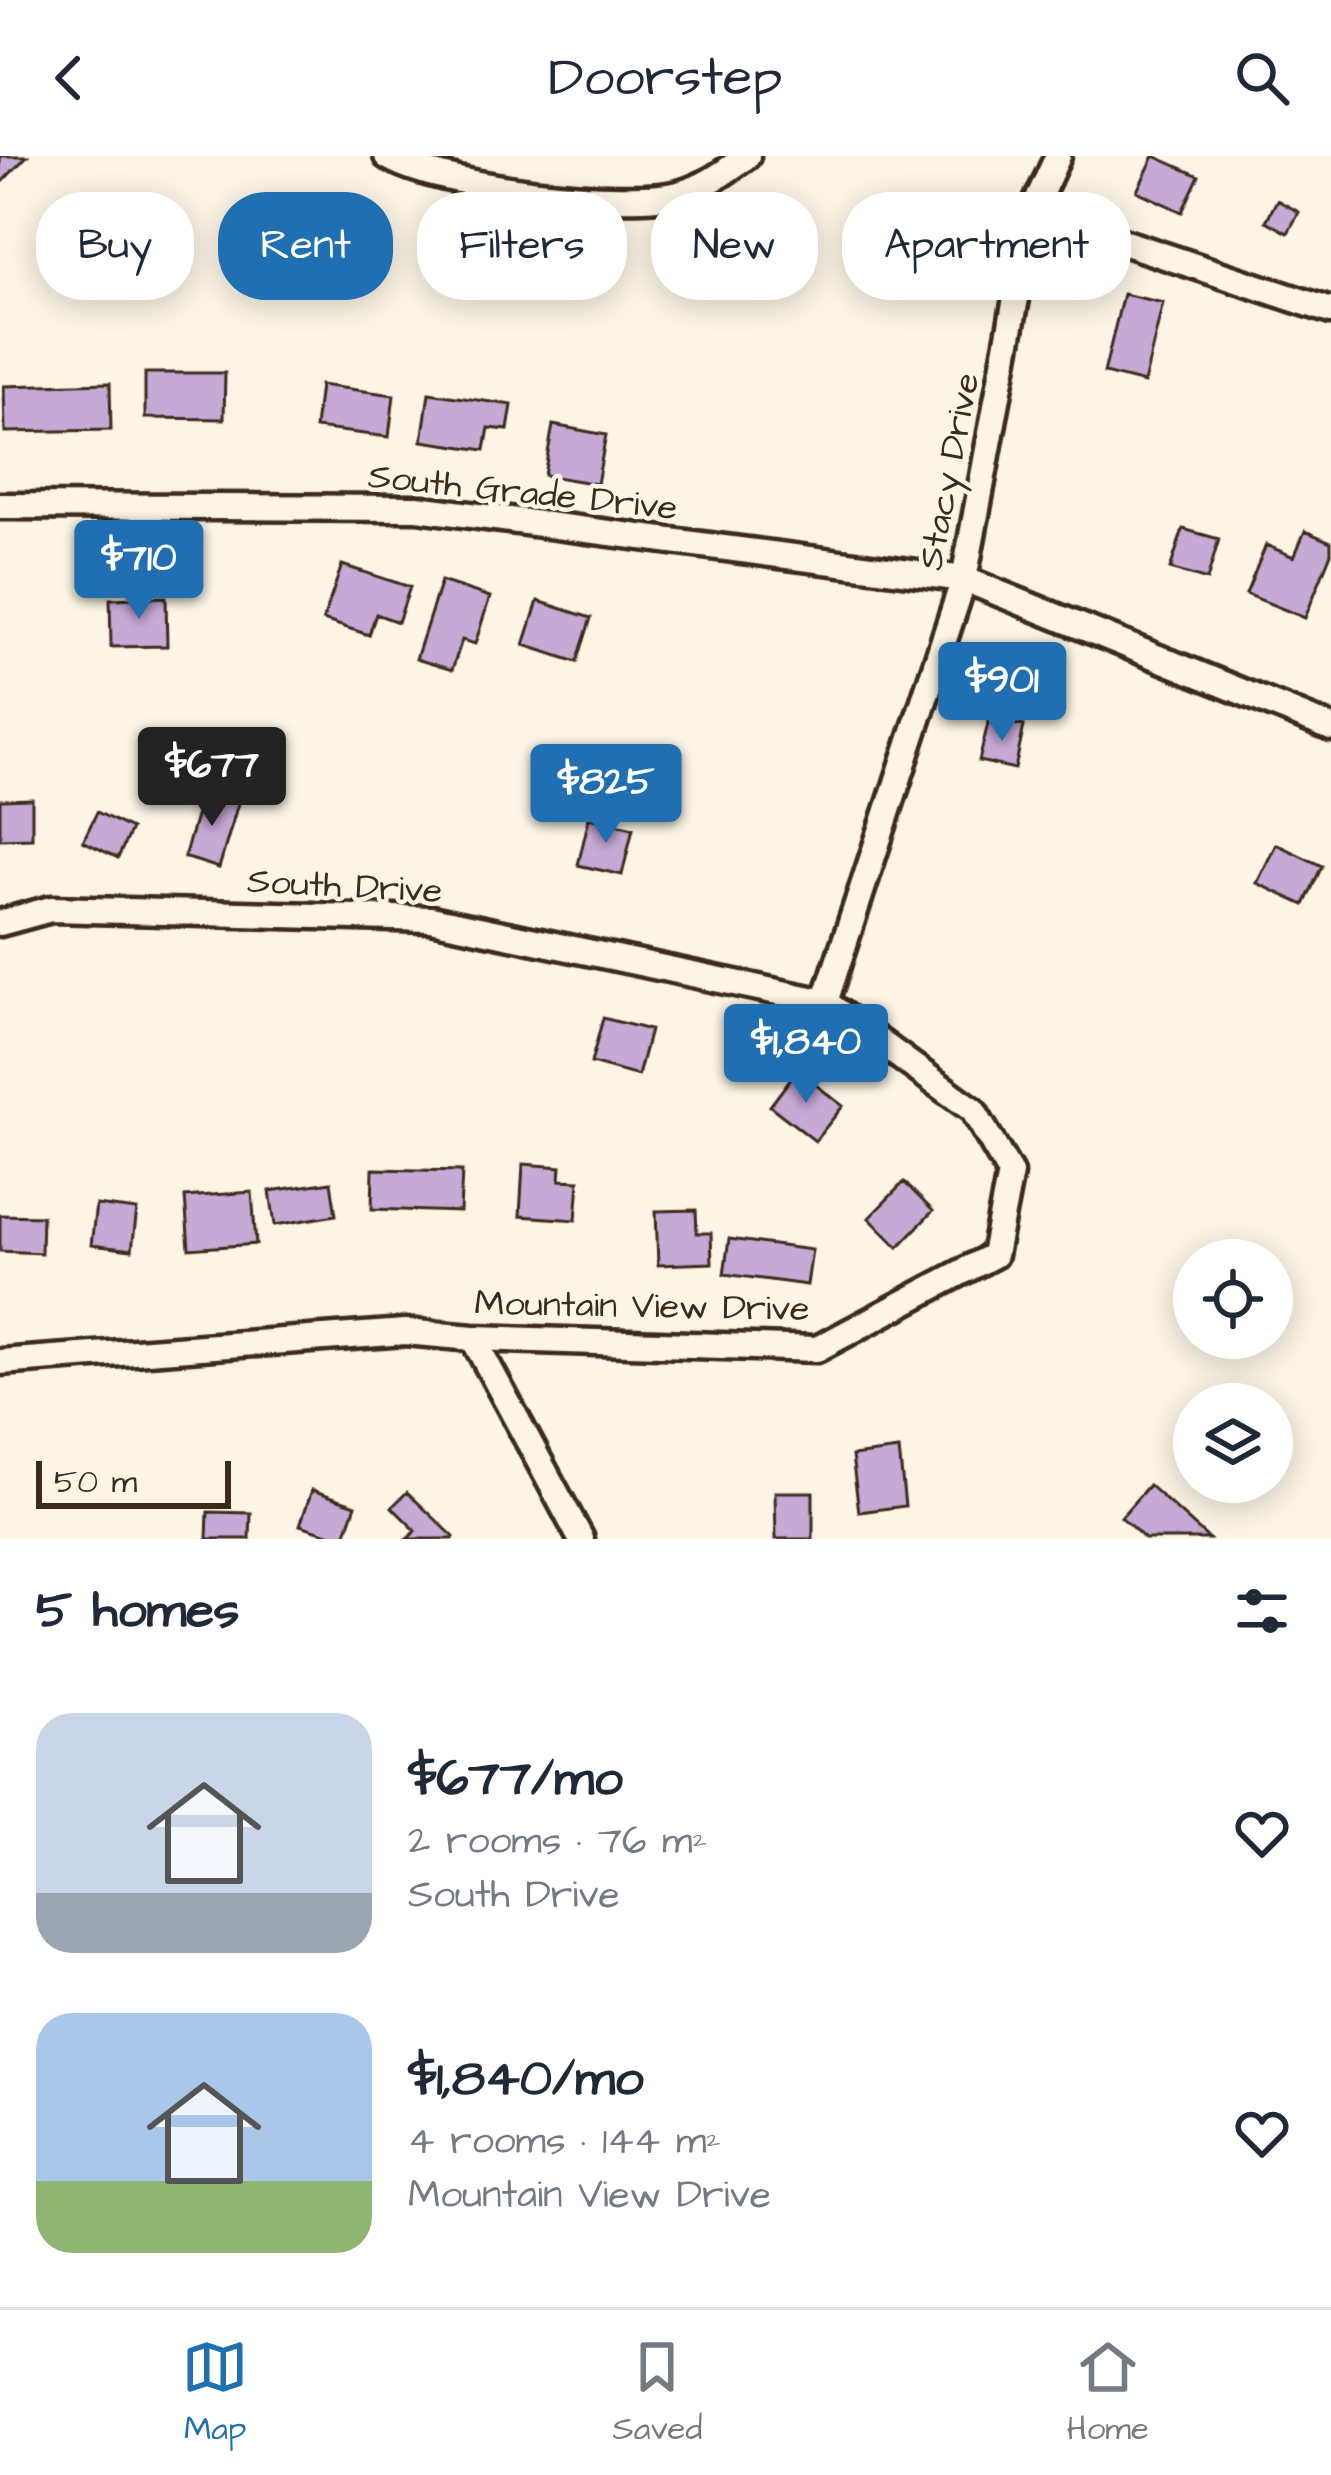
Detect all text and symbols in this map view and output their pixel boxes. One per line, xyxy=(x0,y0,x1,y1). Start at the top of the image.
text: Doorstep xyxy=(549,41,782,116)
icon: back xyxy=(36,45,102,111)
icon: search xyxy=(1229,45,1295,111)
chip: Buy xyxy=(36,192,194,300)
chip: Rent xyxy=(218,192,393,300)
chip: Filters xyxy=(417,192,627,300)
chip: New xyxy=(651,192,818,300)
chip: Apartment xyxy=(842,192,1131,300)
street label: Stacy Drive xyxy=(905,369,994,574)
street label: South Grade Drive xyxy=(366,451,680,534)
pin: $710 xyxy=(68,520,210,622)
text: $710 xyxy=(101,532,177,586)
pin: $901 xyxy=(931,642,1073,744)
text: $901 xyxy=(965,654,1039,708)
pin: $677 xyxy=(141,727,283,829)
text: $677 xyxy=(165,739,259,793)
pin: $825 xyxy=(535,744,677,846)
text: $825 xyxy=(558,756,654,810)
street label: South Drive xyxy=(246,856,444,917)
pin: $1,840 xyxy=(708,1004,904,1106)
text: $1,840 xyxy=(751,1016,861,1070)
map controls xyxy=(1173,1239,1293,1503)
button: locate xyxy=(1173,1239,1293,1359)
street label: Mountain View Drive xyxy=(474,1278,810,1335)
button: layers xyxy=(1173,1383,1293,1503)
scale bar xyxy=(36,1455,231,1508)
text: 50 m xyxy=(54,1459,137,1505)
text: 5 homes xyxy=(36,1576,239,1647)
icon: filters xyxy=(1229,1578,1295,1644)
text: $677/mo xyxy=(408,1744,623,1815)
icon: home xyxy=(132,1761,276,1905)
icon: heart xyxy=(1229,1800,1295,1866)
text: 2 rooms · 76 m² xyxy=(408,1815,707,1869)
text: South Drive xyxy=(408,1869,620,1923)
text: $1,840/mo xyxy=(408,2044,644,2115)
icon: home xyxy=(132,2061,276,2205)
icon: heart xyxy=(1229,2100,1295,2166)
text: 4 rooms · 144 m² xyxy=(408,2115,721,2169)
text: Mountain View Drive xyxy=(408,2169,771,2223)
tab: Map xyxy=(182,2334,248,2452)
tab: Saved xyxy=(612,2334,702,2452)
tab: Home xyxy=(1067,2334,1149,2452)

